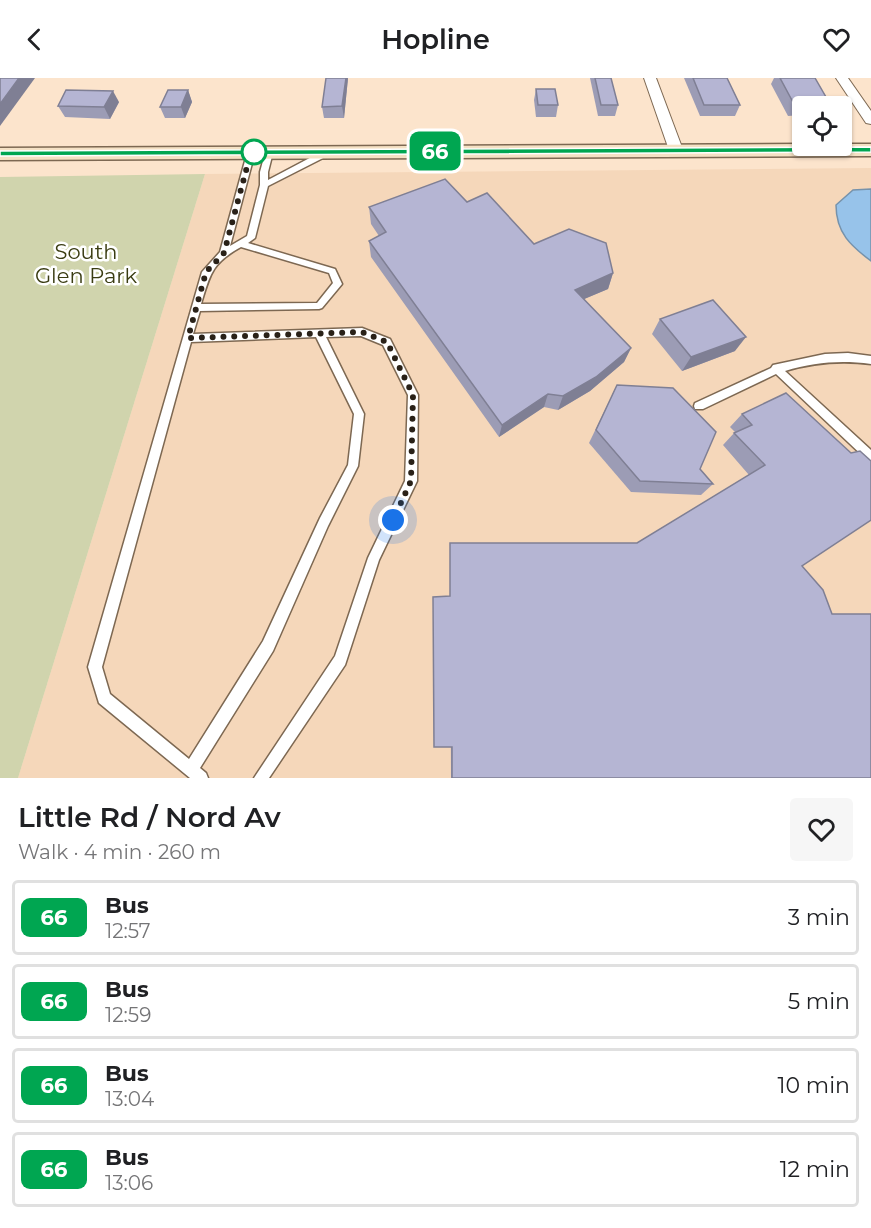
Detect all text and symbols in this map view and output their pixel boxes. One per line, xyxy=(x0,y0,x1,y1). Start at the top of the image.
icon: back xyxy=(18,23,51,56)
text: Hopline xyxy=(381,23,490,56)
icon: heart xyxy=(820,23,853,56)
map controls xyxy=(792,96,852,156)
button: locate xyxy=(792,96,852,156)
line badge: 66 xyxy=(408,132,462,170)
unlabelled marker xyxy=(241,139,267,165)
text: 66 xyxy=(422,139,448,164)
park label: South Glen Park xyxy=(35,239,138,288)
your location xyxy=(378,505,408,535)
button: heart xyxy=(790,798,853,861)
text: Little Rd / Nord Av xyxy=(18,800,281,834)
text: Walk · 4 min · 260 m xyxy=(18,840,221,864)
text: Bus xyxy=(105,892,149,919)
text: 3 min xyxy=(788,904,850,931)
text: 66 xyxy=(41,905,67,930)
text: 12:57 xyxy=(105,919,151,943)
text: Bus xyxy=(105,976,149,1003)
text: 5 min xyxy=(788,988,850,1015)
text: 66 xyxy=(41,989,67,1014)
text: 12:59 xyxy=(105,1003,151,1027)
text: Bus xyxy=(105,1060,149,1087)
text: 10 min xyxy=(778,1072,850,1099)
text: 66 xyxy=(41,1073,67,1098)
text: 13:04 xyxy=(105,1087,154,1111)
text: Bus xyxy=(105,1144,149,1171)
text: 12 min xyxy=(780,1156,850,1183)
text: 66 xyxy=(41,1157,67,1182)
text: 13:06 xyxy=(105,1171,153,1195)

